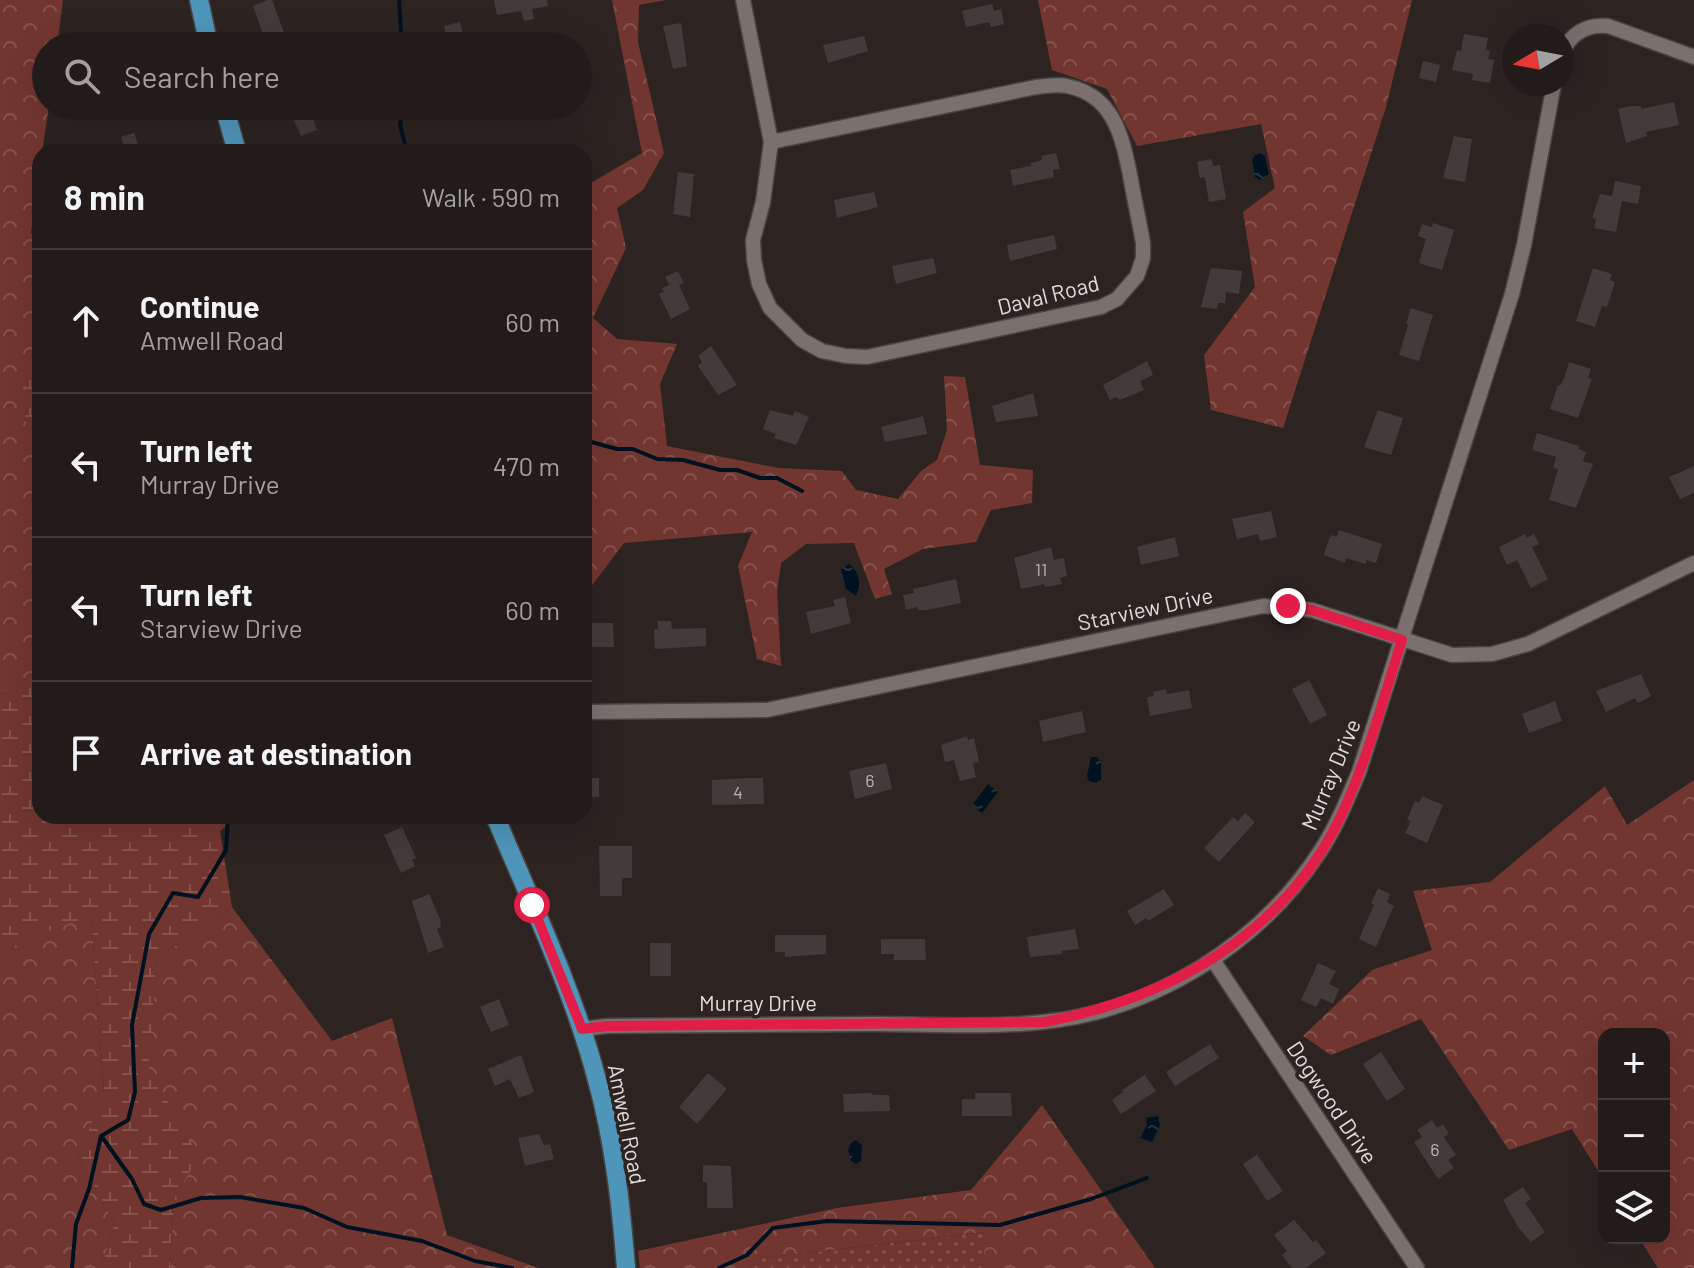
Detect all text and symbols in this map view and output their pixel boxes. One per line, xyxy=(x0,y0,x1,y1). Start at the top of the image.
north arrow xyxy=(1502,24,1574,96)
search box xyxy=(32,32,592,120)
icon: search xyxy=(60,54,104,98)
text: Search here xyxy=(124,58,280,94)
text: 8 min xyxy=(64,176,145,217)
text: Walk · 590 m xyxy=(422,181,560,212)
street label: Daval Road xyxy=(994,269,1102,319)
text: Continue xyxy=(140,288,260,324)
icon: ahead xyxy=(64,299,108,343)
text: 60 m xyxy=(505,306,560,337)
text: Amwell Road xyxy=(140,324,284,355)
text: Turn left xyxy=(140,432,253,468)
icon: left xyxy=(64,443,108,487)
text: 470 m xyxy=(493,450,560,481)
text: Murray Drive xyxy=(140,468,280,499)
house number: 11 xyxy=(1035,558,1047,580)
text: Turn left xyxy=(140,576,253,612)
street label: Starview Drive xyxy=(1075,581,1215,635)
icon: left xyxy=(64,587,108,631)
route end xyxy=(1270,588,1306,624)
text: 60 m xyxy=(505,594,560,625)
text: Starview Drive xyxy=(140,612,303,643)
street label: Murray Drive xyxy=(1295,715,1365,833)
icon: arrive xyxy=(64,731,108,775)
text: Arrive at destination xyxy=(140,735,412,771)
house number: 6 xyxy=(865,769,875,791)
house number: 4 xyxy=(733,781,743,803)
route start xyxy=(514,887,550,923)
street label: Murray Drive xyxy=(699,989,817,1015)
map controls xyxy=(1598,1028,1670,1244)
button: + xyxy=(1598,1028,1670,1100)
street label: Dogwood Drive xyxy=(1282,1036,1384,1168)
street label: Amwell Road xyxy=(604,1062,652,1186)
button: − xyxy=(1598,1100,1670,1172)
house number: 6 xyxy=(1430,1138,1440,1160)
button: layers xyxy=(1598,1172,1670,1244)

